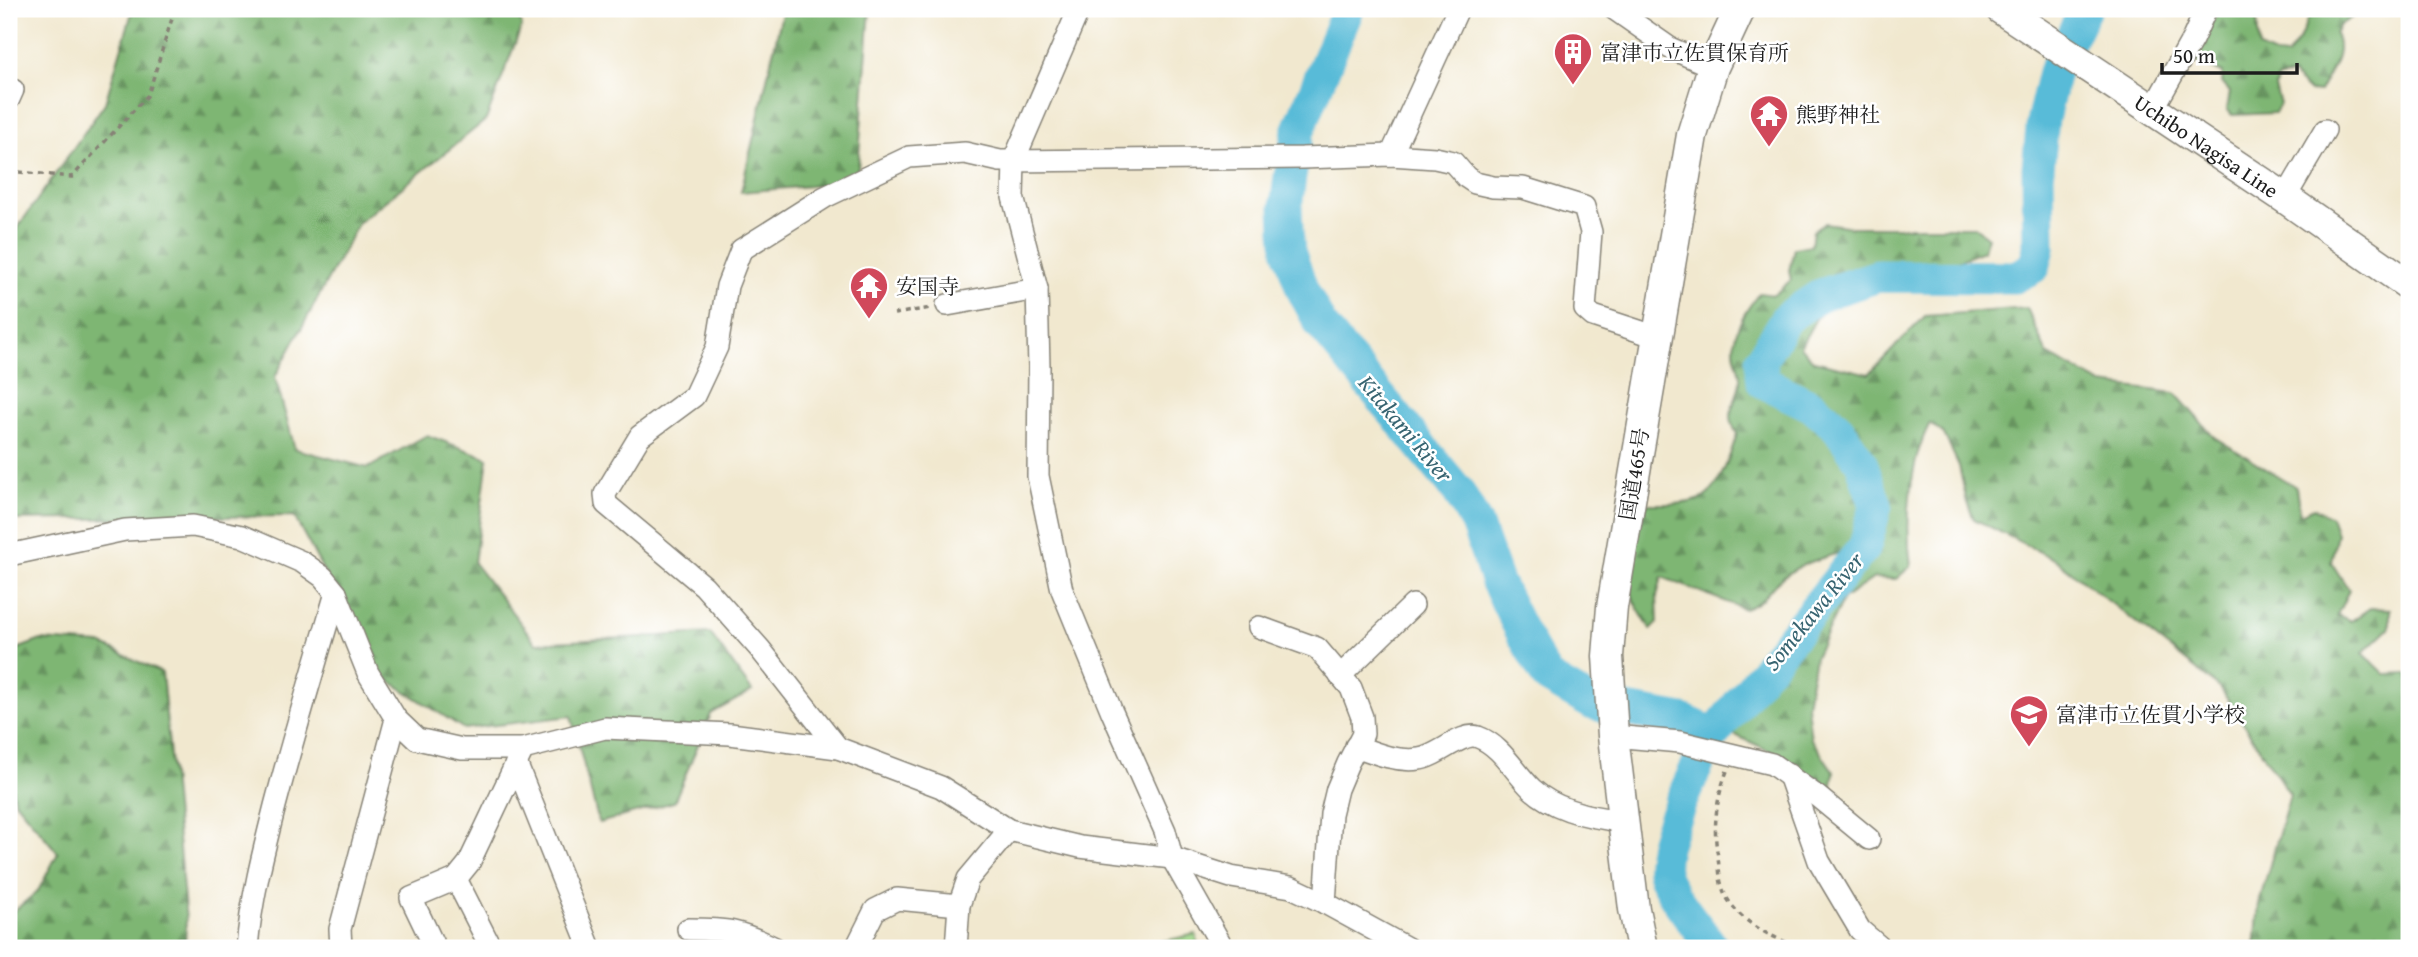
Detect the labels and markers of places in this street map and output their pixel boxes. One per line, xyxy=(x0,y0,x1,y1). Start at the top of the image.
building icon: 富津市立佐貫保育所 xyxy=(1552,31,1594,86)
place label: 富津市立佐貫保育所 xyxy=(1600,37,1789,68)
temple icon: 熊野神社 xyxy=(1748,93,1790,148)
place label: 熊野神社 xyxy=(1796,99,1880,130)
temple icon: 安国寺 xyxy=(848,265,890,320)
place label: 安国寺 xyxy=(896,271,959,302)
school or university icon: 富津市立佐貫小学校 xyxy=(2008,693,2050,748)
place label: 富津市立佐貫小学校 xyxy=(2056,699,2245,730)

